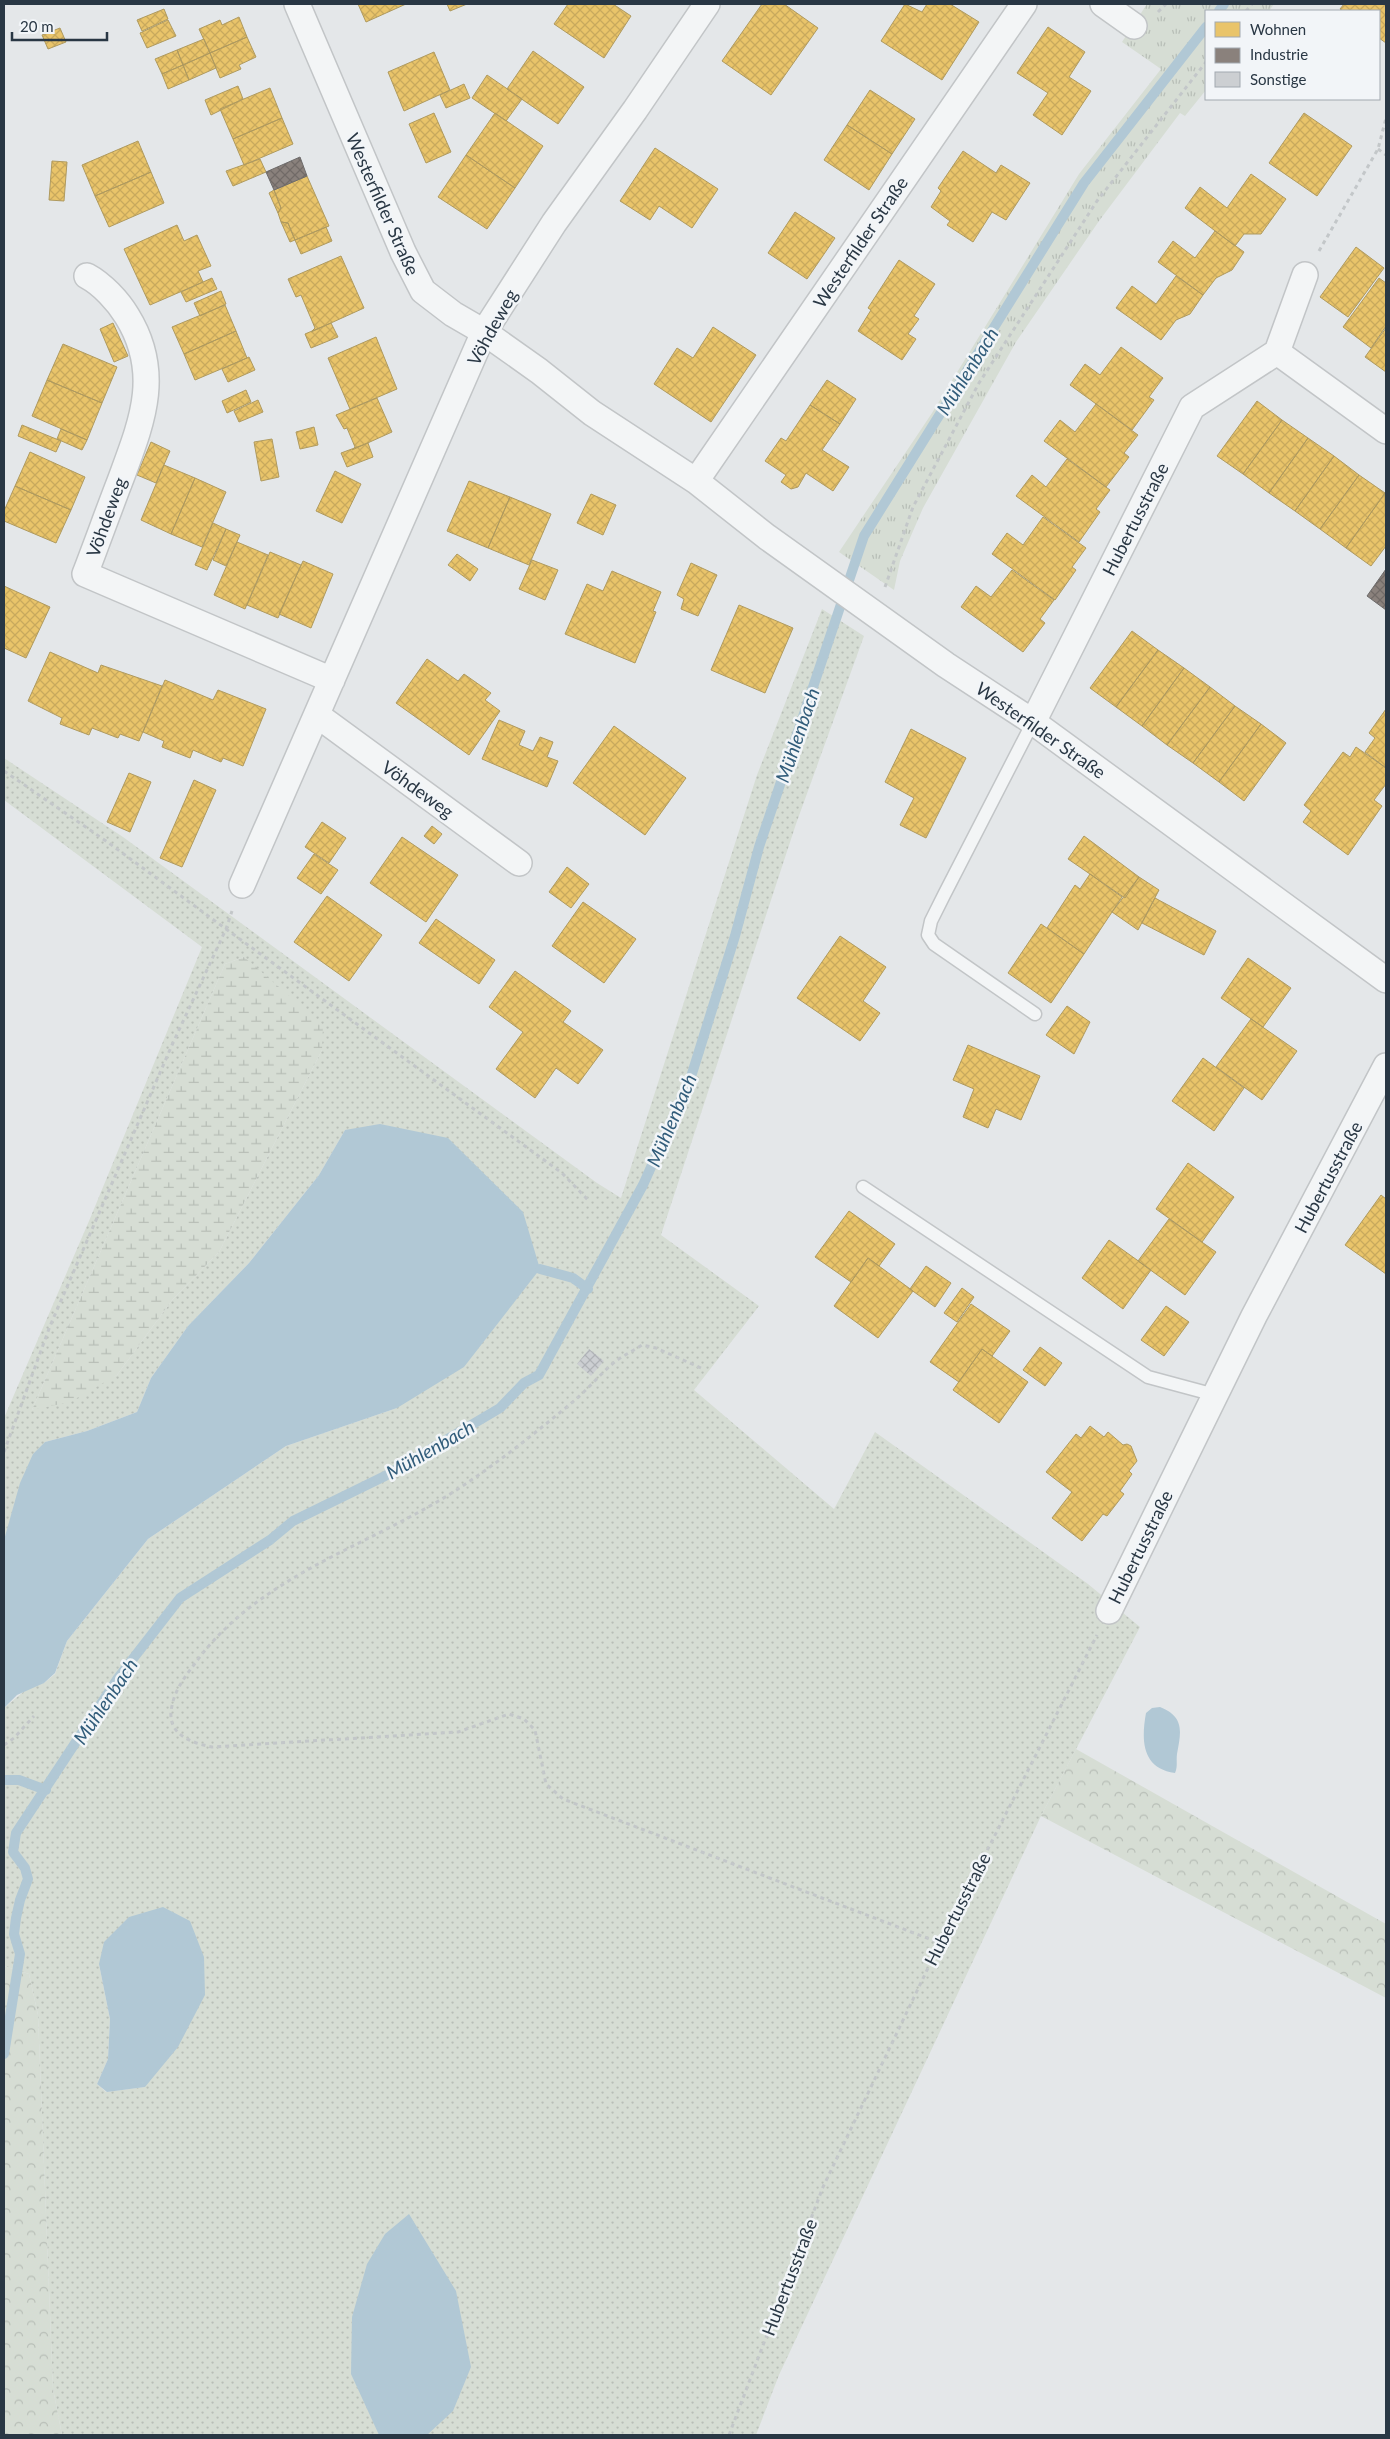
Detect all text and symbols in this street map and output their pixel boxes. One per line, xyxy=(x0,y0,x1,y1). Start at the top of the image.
scale bar xyxy=(12,10,108,42)
legend xyxy=(1205,10,1380,100)
text: 20 m xyxy=(20,17,54,35)
text: Wohnen xyxy=(1250,20,1306,38)
text: Industrie xyxy=(1250,45,1308,63)
text: Sonstige xyxy=(1250,70,1306,88)
street label: Westerfilder Straße xyxy=(342,129,424,279)
street label: Westerfilder Straße xyxy=(808,172,912,312)
street label: Vöhdeweg xyxy=(462,285,522,369)
water label: Mühlenbach xyxy=(931,323,1003,419)
street label: Hubertusstraße xyxy=(1097,459,1173,579)
street label: Vöhdeweg xyxy=(81,474,131,560)
street label: Westerfilder Straße xyxy=(972,677,1110,783)
water label: Mühlenbach xyxy=(770,685,824,785)
street label: Vöhdeweg xyxy=(378,756,458,822)
water label: Mühlenbach xyxy=(641,1070,701,1170)
street label: Hubertusstraße xyxy=(1289,1117,1367,1237)
water label: Mühlenbach xyxy=(382,1414,478,1484)
street label: Hubertusstraße xyxy=(1103,1487,1177,1607)
water label: Mühlenbach xyxy=(68,1654,142,1748)
street label: Hubertusstraße xyxy=(919,1849,995,1969)
street label: Hubertusstraße xyxy=(757,2215,821,2339)

